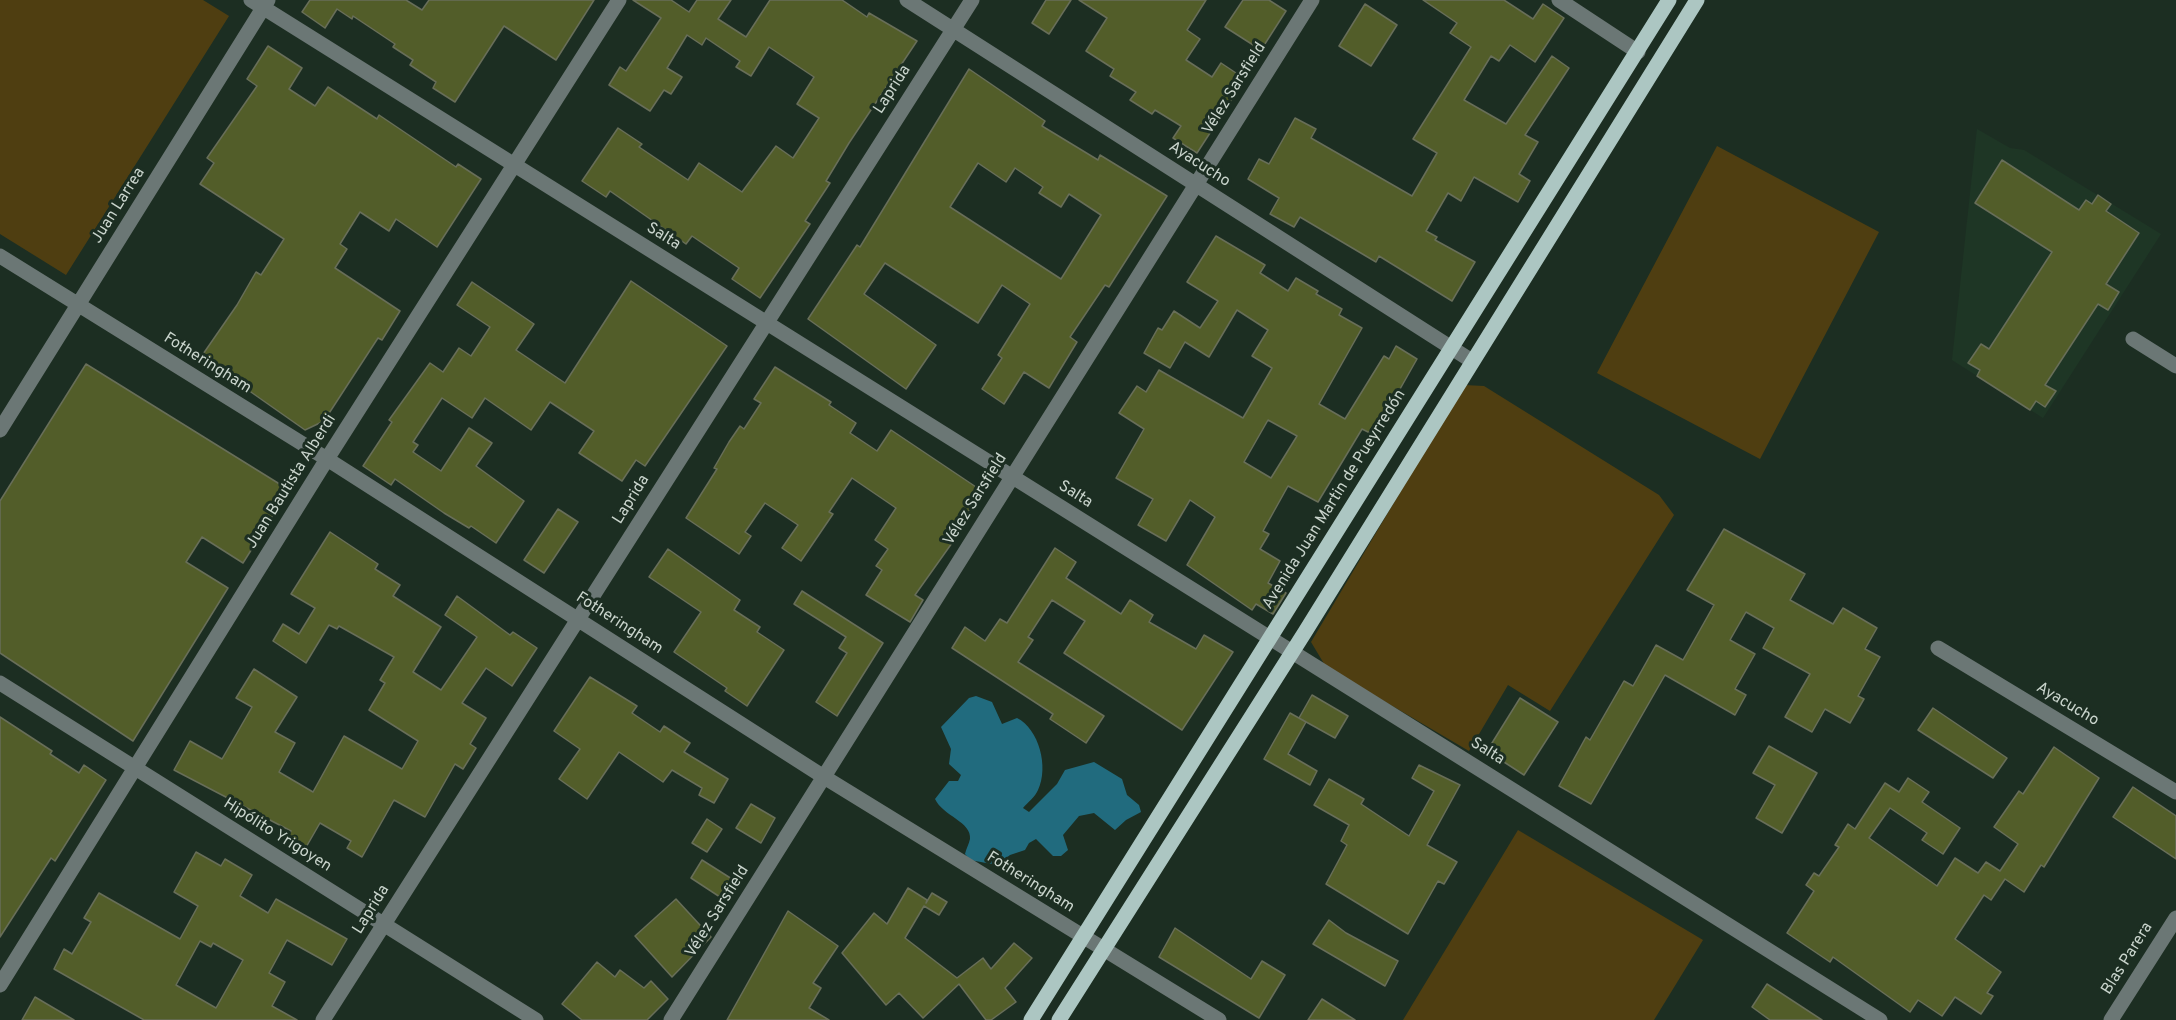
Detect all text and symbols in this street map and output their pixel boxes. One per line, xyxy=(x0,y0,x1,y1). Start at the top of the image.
street label: Vélez Sarsfield xyxy=(1199,39,1271,139)
street label: Laprida xyxy=(870,62,916,118)
street label: Ayacucho xyxy=(1164,138,1234,192)
street label: Juan Larrea xyxy=(88,165,150,247)
street label: Salta xyxy=(642,219,684,255)
street label: Fotheringham xyxy=(160,329,254,399)
street label: Avenida Juan Martin de Pueyrredón xyxy=(1259,387,1411,613)
street label: Juan Bautista Alberdi xyxy=(243,411,341,553)
street label: Vélez Sarsfield xyxy=(940,450,1012,550)
street label: Laprida xyxy=(610,472,654,528)
street label: Salta xyxy=(1054,477,1096,513)
street label: Fotheringham xyxy=(572,589,666,659)
street label: Ayacucho xyxy=(2032,679,2102,731)
street label: Salta xyxy=(1466,734,1508,770)
street label: Hipólito Yrigoyen xyxy=(219,795,335,877)
street label: Fotheringham xyxy=(983,848,1077,918)
street label: Vélez Sarsfield xyxy=(682,862,754,962)
street label: Laprida xyxy=(350,882,394,938)
street label: Blas Parera xyxy=(2098,919,2158,999)

